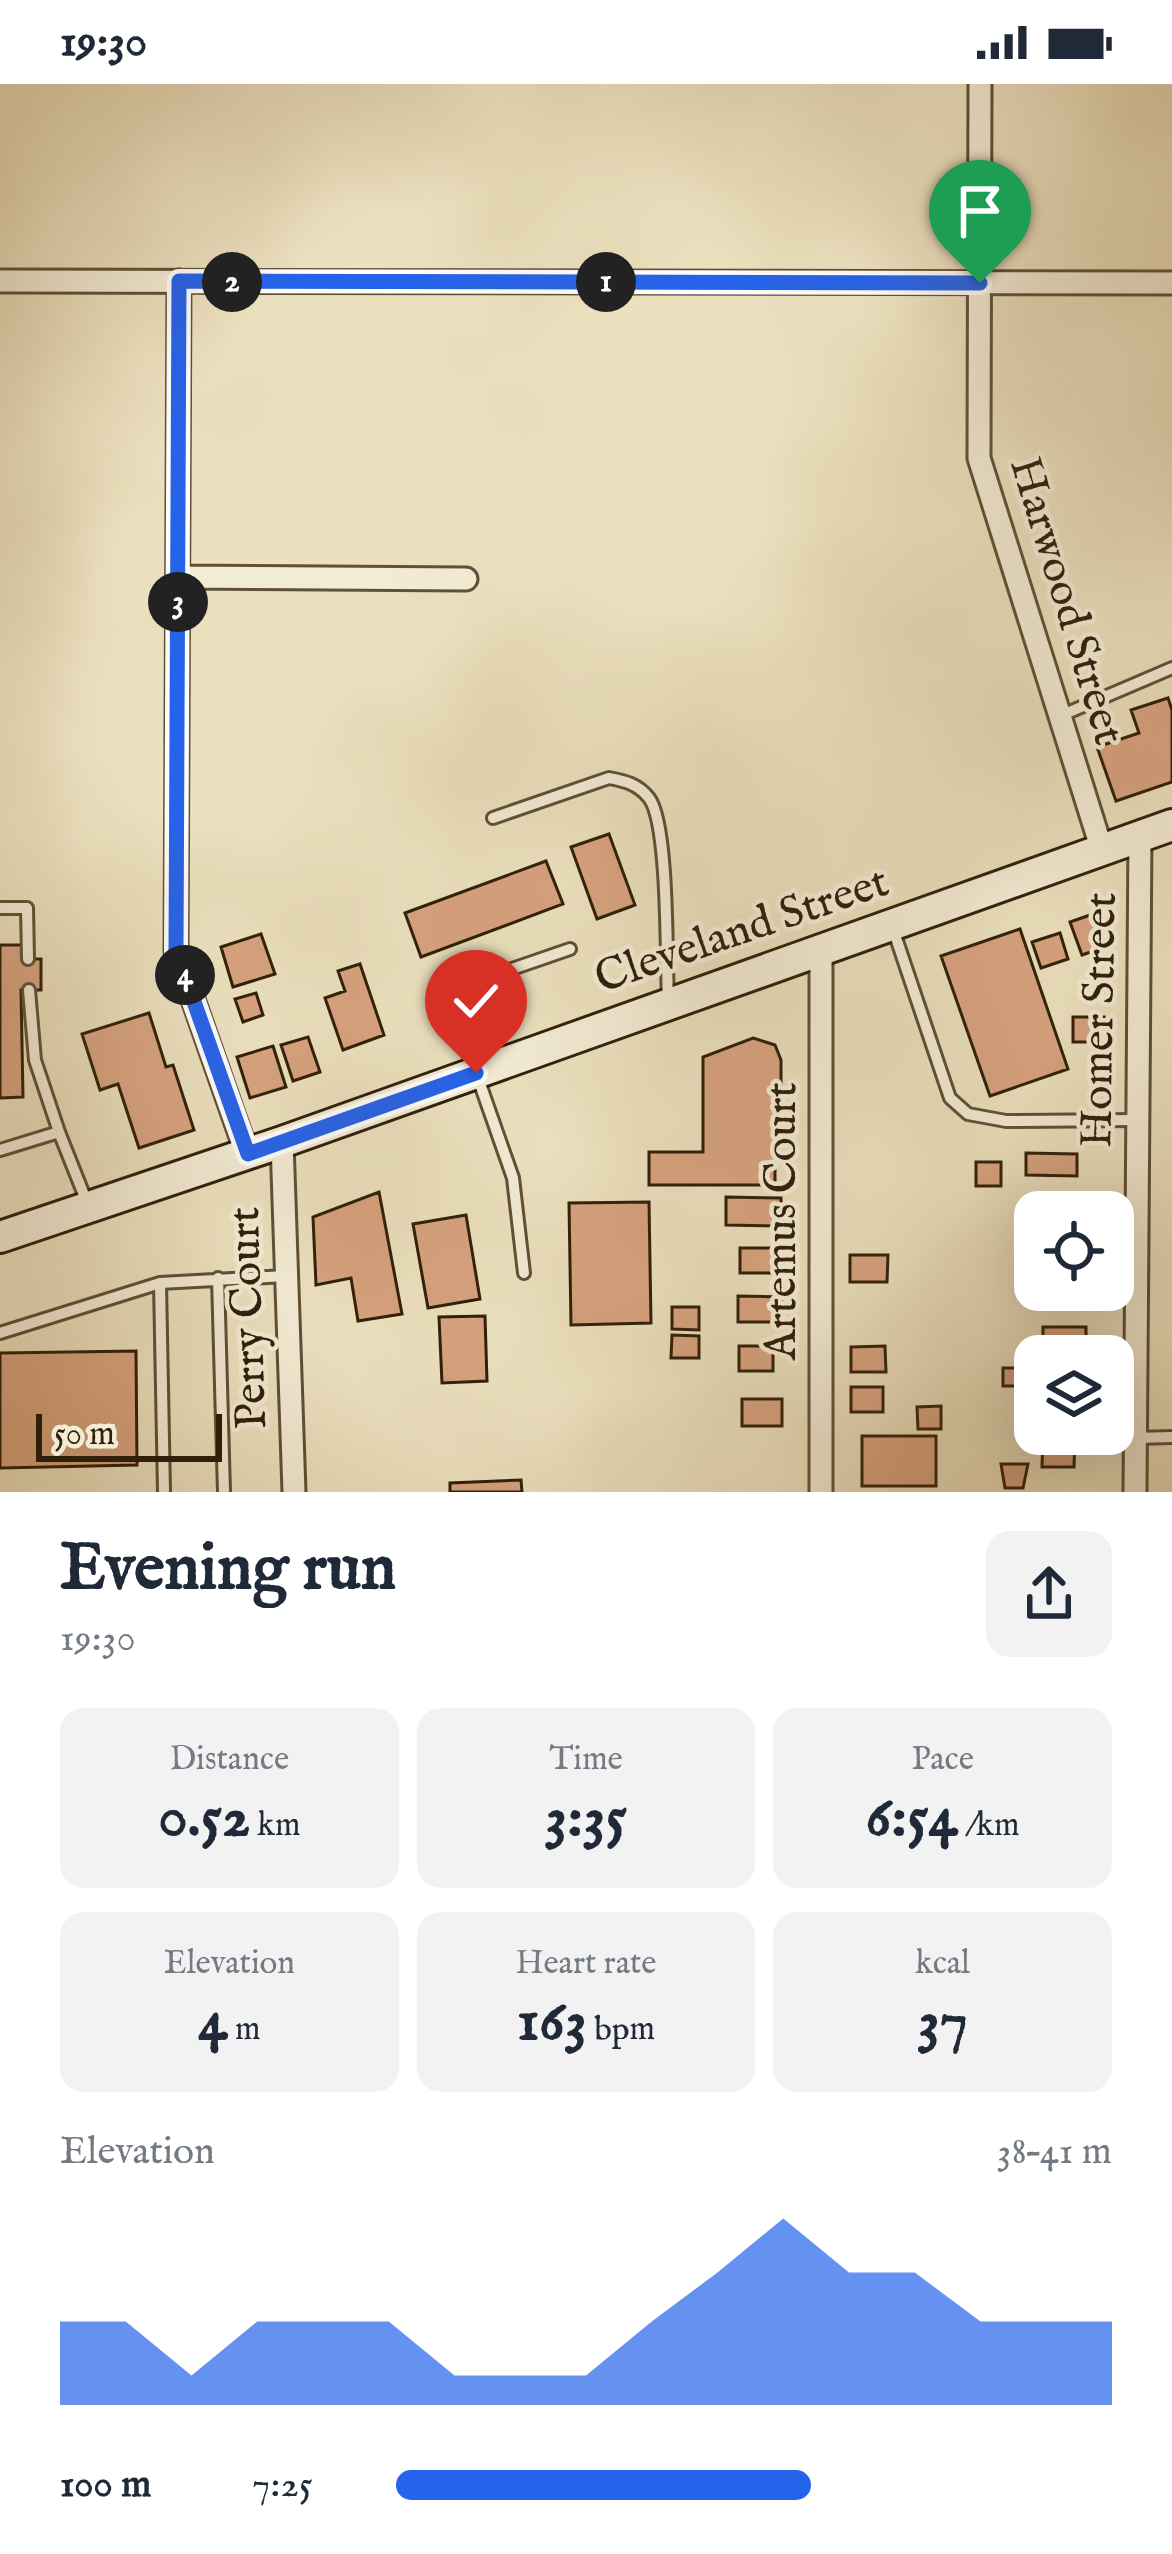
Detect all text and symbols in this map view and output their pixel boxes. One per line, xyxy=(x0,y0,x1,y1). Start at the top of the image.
text: 19:30 xyxy=(60,14,147,71)
pin xyxy=(929,160,1031,283)
icon: arrive xyxy=(947,178,1013,244)
pin: 2 xyxy=(202,252,262,312)
pin: 1 xyxy=(576,252,636,312)
text: 2 xyxy=(224,261,240,303)
text: 1 xyxy=(600,261,612,303)
street label: Harwood Street xyxy=(995,450,1137,752)
pin: 3 xyxy=(148,572,208,632)
text: 3 xyxy=(172,581,184,623)
street label: Cleveland Street xyxy=(588,854,896,1008)
street label: Homer Street xyxy=(1069,892,1131,1148)
pin: 4 xyxy=(155,945,215,1005)
pin xyxy=(425,950,527,1073)
text: 4 xyxy=(177,954,193,996)
icon: check xyxy=(443,968,509,1034)
street label: Artemus Court xyxy=(754,1082,811,1361)
map controls xyxy=(1014,1191,1134,1455)
button: locate xyxy=(1014,1191,1134,1311)
street label: Perry Court xyxy=(217,1206,281,1430)
button: layers xyxy=(1014,1335,1134,1455)
scale bar xyxy=(36,1408,222,1461)
text: 50 m xyxy=(54,1414,115,1456)
text: Evening run xyxy=(60,1528,396,1612)
button: share xyxy=(986,1531,1112,1657)
text: 19:30 xyxy=(60,1615,136,1664)
text: Distance xyxy=(170,1739,289,1781)
text: Time xyxy=(549,1739,623,1781)
text: Pace xyxy=(911,1739,974,1781)
text: 0.52 xyxy=(158,1781,250,1857)
text: 3:35 xyxy=(545,1781,627,1857)
text: 6:54 xyxy=(866,1781,958,1857)
text: km xyxy=(250,1805,301,1847)
text: /km xyxy=(958,1805,1019,1847)
text: Elevation xyxy=(164,1943,295,1985)
text: Heart rate xyxy=(516,1943,656,1985)
text: kcal xyxy=(915,1943,970,1985)
text: 4 xyxy=(198,1985,228,2061)
text: 163 xyxy=(517,1985,587,2061)
text: 37 xyxy=(917,1985,968,2061)
text: m xyxy=(228,2009,260,2051)
text: bpm xyxy=(587,2009,655,2051)
text: Elevation xyxy=(60,2128,215,2177)
text: 38–41 m xyxy=(997,2128,1112,2177)
text: 100 m xyxy=(60,2461,151,2510)
text: 7:25 xyxy=(252,2461,313,2510)

